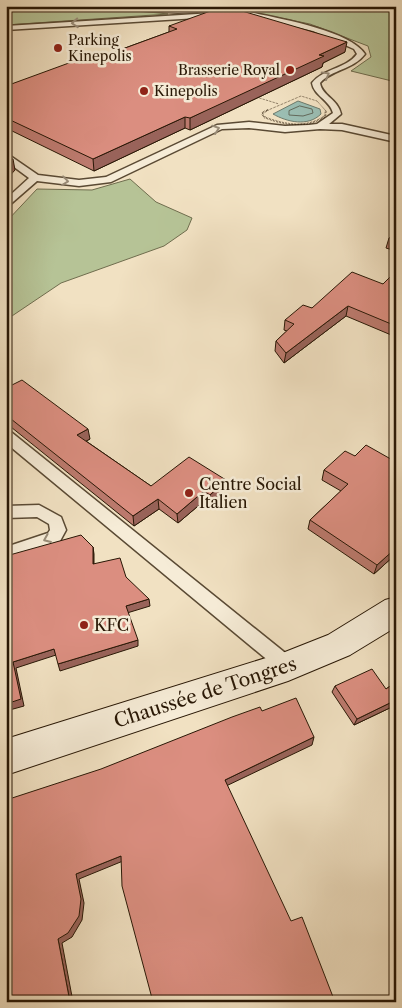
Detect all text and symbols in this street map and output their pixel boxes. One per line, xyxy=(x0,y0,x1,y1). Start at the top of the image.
one-way arrow xyxy=(70,17,78,28)
place label: Parking Kinepolis xyxy=(68,31,132,65)
marker: Parking Kinepolis xyxy=(52,42,64,54)
place label: Brasserie Royal xyxy=(178,61,280,79)
marker: Brasserie Royal xyxy=(284,64,296,76)
one-way arrow xyxy=(321,71,330,81)
place label: Kinepolis xyxy=(154,82,218,100)
marker: Kinepolis xyxy=(138,85,150,97)
one-way arrow xyxy=(211,125,220,135)
one-way arrow xyxy=(61,175,69,186)
place label: Centre Social Italien xyxy=(199,474,302,512)
marker: Centre Social Italien xyxy=(183,487,195,499)
one-way arrow xyxy=(43,532,52,543)
place label: KFC xyxy=(94,615,129,635)
marker: KFC xyxy=(78,619,90,631)
street label: Chaussée de Tongres xyxy=(111,652,299,733)

